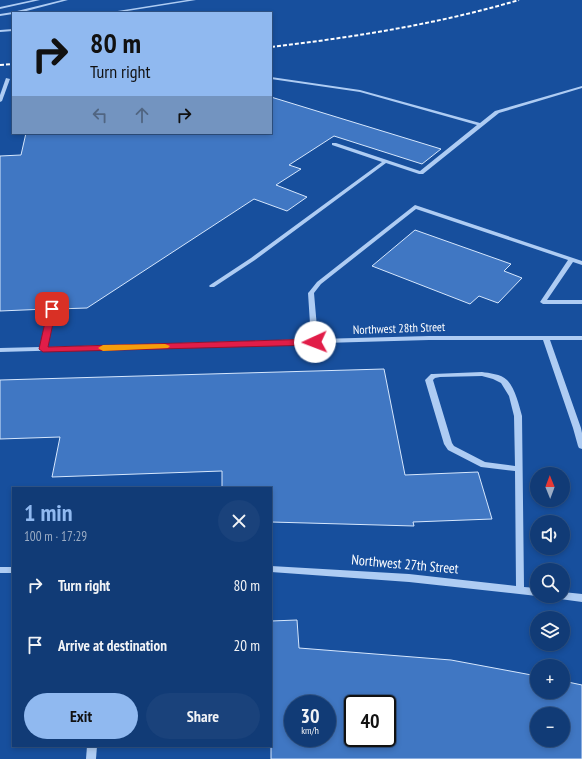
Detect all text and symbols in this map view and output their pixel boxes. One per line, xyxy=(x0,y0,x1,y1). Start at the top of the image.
text: 80 m xyxy=(90,24,141,61)
icon: right xyxy=(24,28,76,80)
text: Turn right xyxy=(90,60,150,83)
icon: left xyxy=(89,104,111,126)
icon: ahead xyxy=(131,104,153,126)
icon: right xyxy=(173,104,195,126)
pin xyxy=(35,292,69,326)
icon: arrive xyxy=(41,298,63,320)
street label: Northwest 28th Street xyxy=(353,319,446,337)
position arrow xyxy=(294,321,336,363)
north arrow xyxy=(530,467,570,507)
map controls xyxy=(530,467,570,747)
text: 1 min xyxy=(24,497,72,528)
button: close xyxy=(218,500,260,542)
button: sound xyxy=(530,515,570,555)
text: 100 m · 17:29 xyxy=(24,528,87,545)
street label: Northwest 27th Street xyxy=(351,550,460,578)
button: search xyxy=(530,563,570,603)
icon: right xyxy=(24,574,46,596)
text: Turn right xyxy=(58,576,110,595)
text: 80 m xyxy=(234,576,260,595)
button: layers xyxy=(530,611,570,651)
icon: arrive xyxy=(24,634,46,656)
text: Arrive at destination xyxy=(58,636,167,655)
text: 20 m xyxy=(234,636,260,655)
button: + xyxy=(530,659,570,699)
button: Exit xyxy=(24,693,138,739)
button: Share xyxy=(146,693,260,739)
speed limit sign: 40 xyxy=(344,695,396,747)
text: 30 xyxy=(300,703,320,729)
button: − xyxy=(530,707,570,747)
text: km/h xyxy=(301,724,319,737)

